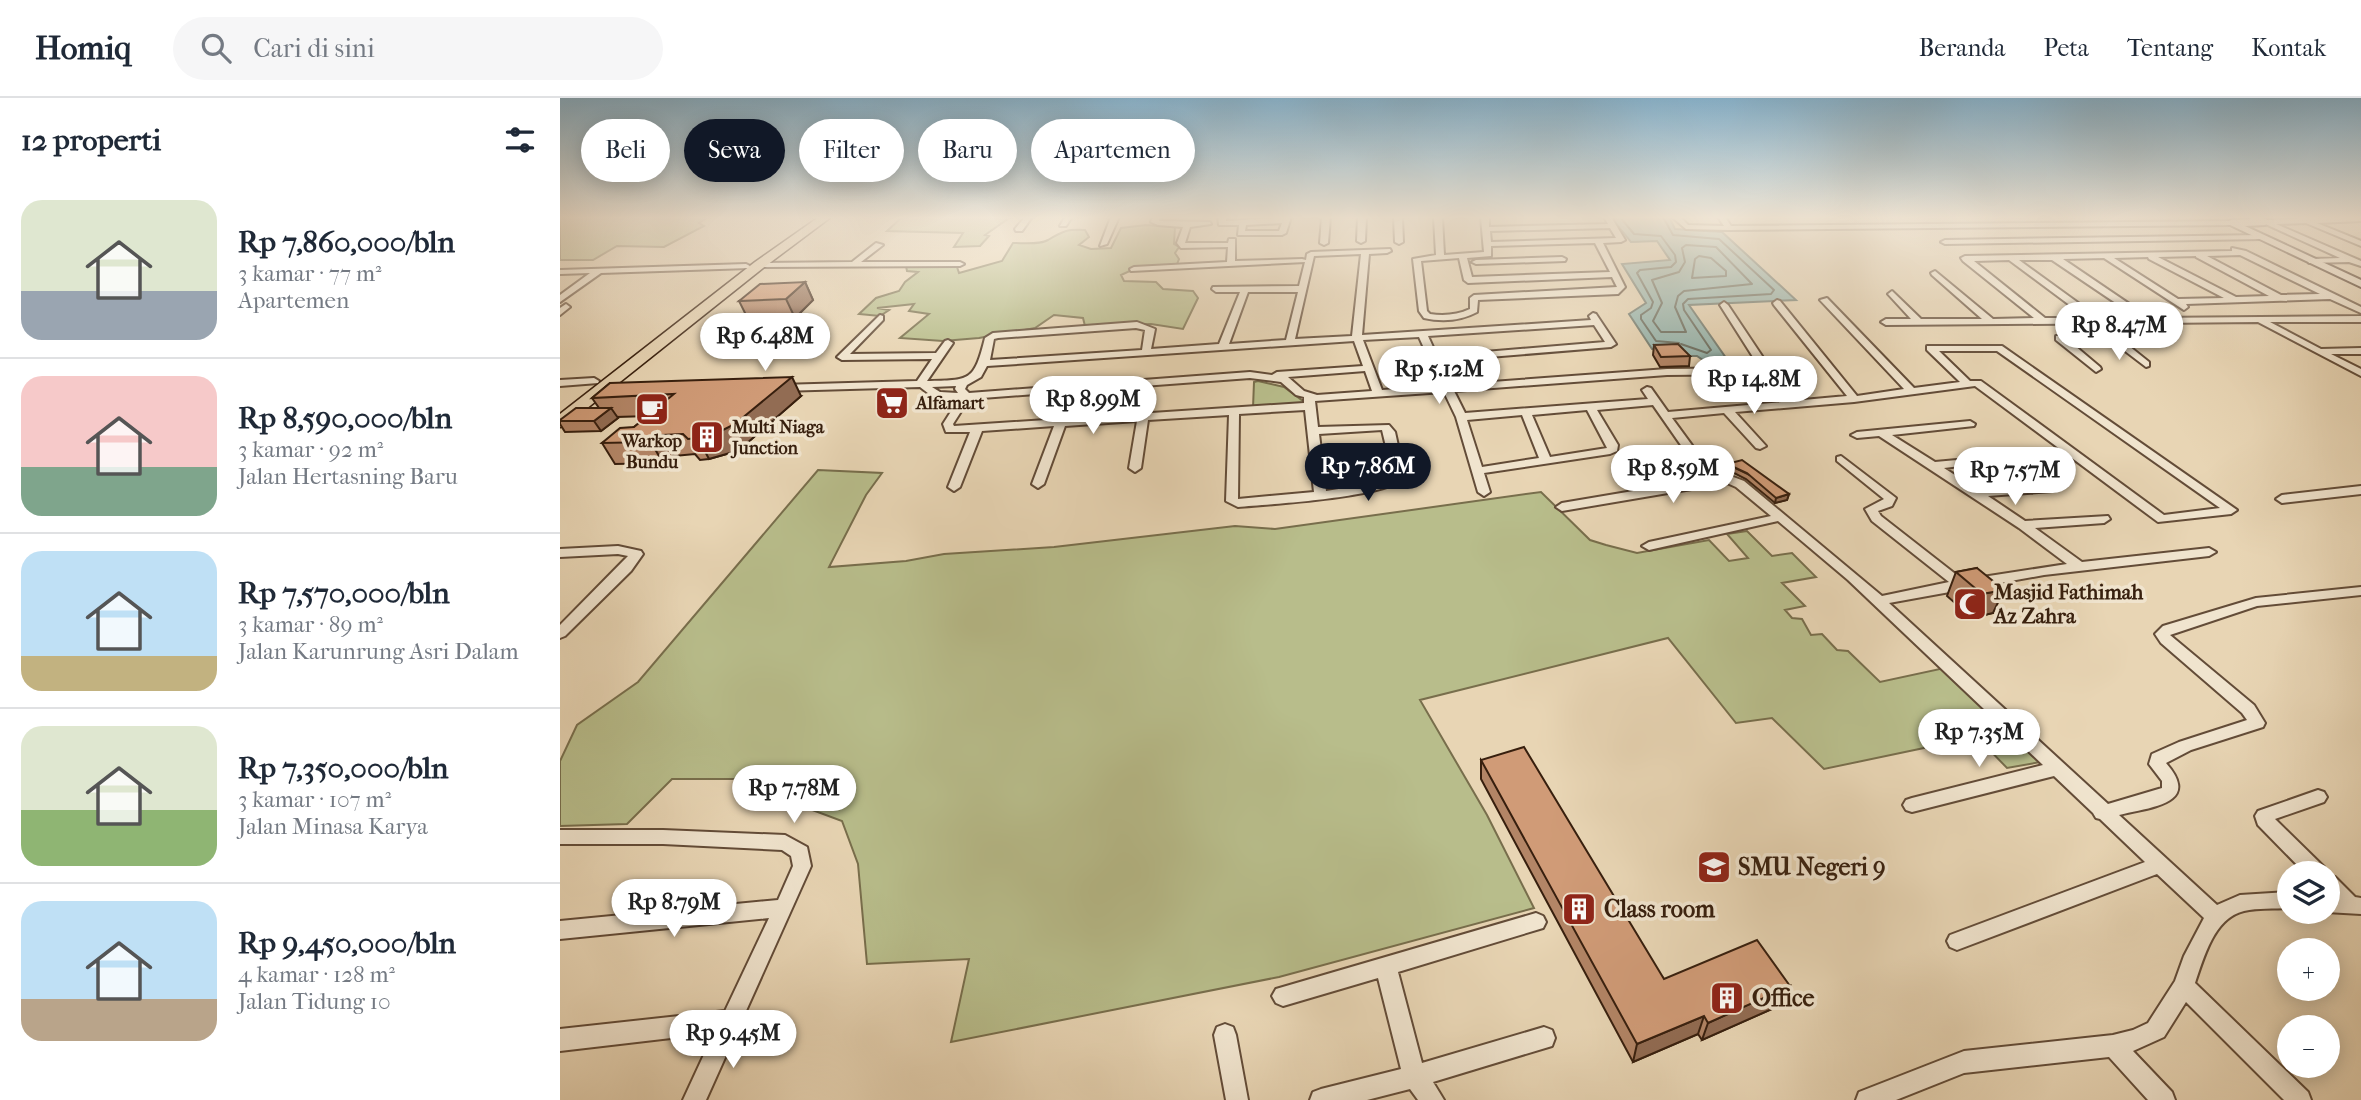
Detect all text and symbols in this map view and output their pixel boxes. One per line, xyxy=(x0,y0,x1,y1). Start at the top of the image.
search box xyxy=(173,17,663,80)
text: Homiq xyxy=(35,29,131,68)
icon: search xyxy=(197,29,235,67)
text: Cari di sini xyxy=(253,33,375,64)
text: Beranda xyxy=(1919,34,2005,62)
text: Peta xyxy=(2043,34,2089,62)
text: Tentang xyxy=(2127,34,2213,62)
text: Kontak xyxy=(2251,34,2326,62)
chip: Beli xyxy=(581,119,670,182)
chip: Sewa xyxy=(684,119,785,182)
chip: Filter xyxy=(799,119,904,182)
chip: Baru xyxy=(918,119,1017,182)
chip: Apartemen xyxy=(1031,119,1195,182)
icon: filters xyxy=(501,121,539,159)
text: 12 properti xyxy=(21,123,161,158)
text: Rp 7,860,000/bln xyxy=(238,225,455,260)
icon: home xyxy=(77,228,161,312)
text: 3 kamar · 77 m² xyxy=(238,260,382,287)
text: Apartemen xyxy=(238,287,349,314)
pin: Rp 8.47M xyxy=(2047,302,2191,362)
text: Rp 8.47M xyxy=(2071,311,2167,338)
pin: Rp 6.48M xyxy=(693,314,837,373)
text: Rp 6.48M xyxy=(716,322,814,349)
pin: Rp 5.12M xyxy=(1367,346,1511,406)
text: Rp 5.12M xyxy=(1394,355,1484,382)
pin: Rp 14.8M xyxy=(1682,356,1826,416)
text: Rp 14.8M xyxy=(1707,365,1801,392)
pin: Rp 8.99M xyxy=(1021,376,1165,436)
supermarket icon: Alfamart xyxy=(873,384,911,422)
text: Rp 8.99M xyxy=(1046,385,1140,412)
cafe icon: Warkop Bundu xyxy=(633,390,671,428)
place label: Alfamart xyxy=(915,393,985,414)
text: Rp 8,590,000/bln xyxy=(238,401,452,436)
icon: home xyxy=(77,404,161,488)
place label: Multi Niaga Junction xyxy=(730,417,825,459)
building icon: Multi Niaga Junction xyxy=(688,418,726,456)
place label: Warkop Bundu xyxy=(621,431,682,473)
text: 3 kamar · 92 m² xyxy=(238,436,383,463)
pin: Rp 7.86M xyxy=(1296,444,1440,503)
pin: Rp 8.59M xyxy=(1601,446,1745,505)
pin: Rp 7.57M xyxy=(1943,448,2087,507)
text: Rp 7.86M xyxy=(1321,452,1415,479)
text: Rp 8.59M xyxy=(1627,454,1719,481)
text: Rp 7.57M xyxy=(1970,456,2060,483)
text: Jalan Hertasning Baru xyxy=(238,463,458,490)
text: Rp 7,570,000/bln xyxy=(238,576,450,611)
icon: home xyxy=(77,579,161,663)
place label: Masjid Fathimah Az Zahra xyxy=(1992,580,2144,628)
mosque icon: Masjid Fathimah Az Zahra xyxy=(1951,585,1989,623)
text: 3 kamar · 89 m² xyxy=(238,611,383,638)
text: Jalan Karunrung Asri Dalam xyxy=(238,638,519,665)
pin: Rp 7.35M xyxy=(1907,710,2051,769)
text: Rp 7.35M xyxy=(1934,718,2024,745)
text: Rp 7,350,000/bln xyxy=(238,751,449,786)
icon: home xyxy=(77,754,161,838)
pin: Rp 7.78M xyxy=(722,766,866,825)
text: Rp 7.78M xyxy=(748,774,840,801)
text: 3 kamar · 107 m² xyxy=(238,786,391,813)
text: Jalan Minasa Karya xyxy=(238,813,428,840)
school or university icon: SMU Negeri 9 xyxy=(1695,848,1733,886)
place label: SMU Negeri 9 xyxy=(1738,853,1886,881)
map controls xyxy=(2277,861,2340,1078)
button: layers xyxy=(2277,861,2340,924)
pin: Rp 8.79M xyxy=(602,880,746,939)
text: Rp 8.79M xyxy=(628,888,720,915)
building icon: Class room xyxy=(1560,890,1598,928)
place label: Class room xyxy=(1604,895,1716,923)
text: Rp 9,450,000/bln xyxy=(238,926,456,961)
icon: home xyxy=(77,929,161,1013)
button: + xyxy=(2277,938,2340,1001)
text: 4 kamar · 128 m² xyxy=(238,961,395,988)
building icon: Office xyxy=(1708,979,1746,1017)
place label: Office xyxy=(1752,984,1815,1012)
text: Jalan Tidung 10 xyxy=(238,988,391,1015)
pin: Rp 9.45M xyxy=(661,1010,805,1070)
button: − xyxy=(2277,1015,2340,1078)
text: Rp 9.45M xyxy=(685,1019,781,1046)

